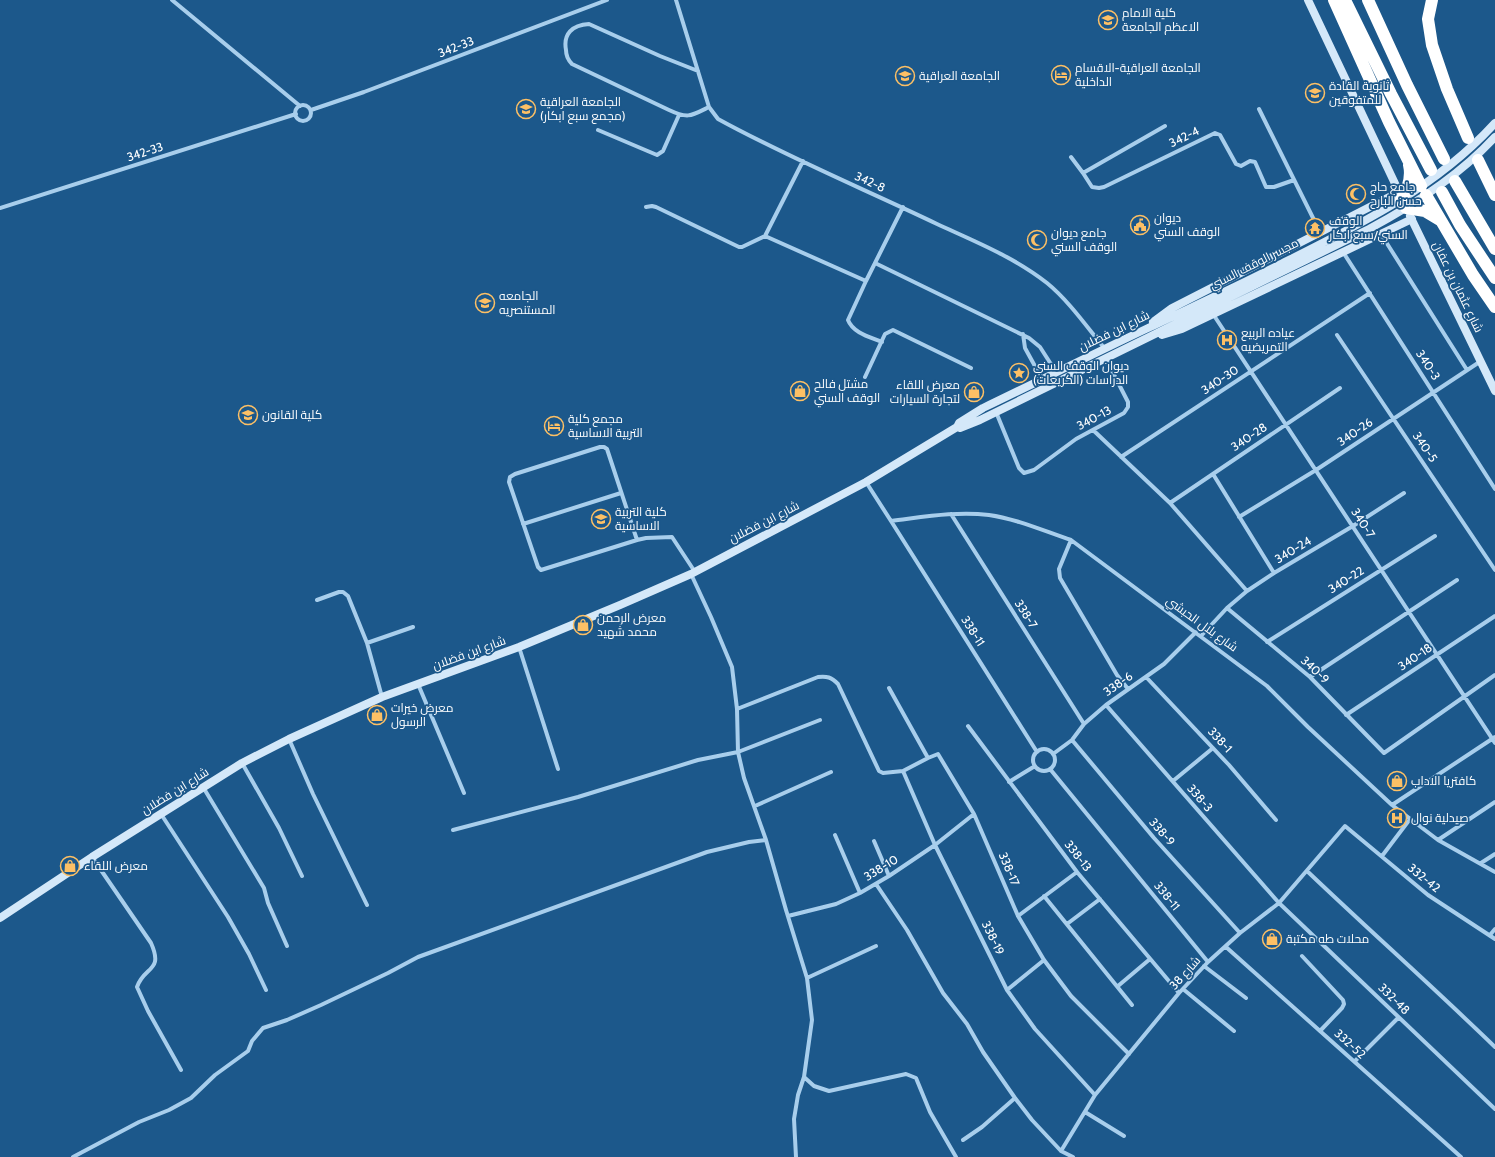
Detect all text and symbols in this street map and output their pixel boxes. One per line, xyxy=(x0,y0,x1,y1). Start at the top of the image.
place label: كلية الامام الاعظم الجامعة xyxy=(1122,5,1199,35)
school or university icon: كلية الامام الاعظم الجامعة xyxy=(1097,9,1119,31)
street label: 342-33 xyxy=(436,33,476,60)
place label: الجامعة العراقية-الاقسام الداخلية xyxy=(1075,60,1201,89)
hotel icon: الجامعة العراقية-الاقسام الداخلية xyxy=(1050,64,1072,86)
school or university icon: الجامعة العراقية xyxy=(894,65,916,87)
place label: الجامعة العراقية xyxy=(919,68,1000,83)
place label: ثانوية القادة للمتفوقين xyxy=(1329,78,1390,107)
school or university icon: ثانوية القادة للمتفوقين xyxy=(1304,82,1326,104)
place label: الجامعة العراقية (مجمع سبع ابكار) xyxy=(540,94,626,124)
school or university icon: الجامعة العراقية (مجمع سبع ابكار) xyxy=(515,98,537,120)
street label: 342-4 xyxy=(1166,123,1201,150)
street label: 342-33 xyxy=(125,139,165,164)
street label: 342-8 xyxy=(853,168,888,195)
place label: جامع حاج حسن البارح xyxy=(1370,179,1422,209)
mosque icon: جامع حاج حسن البارح xyxy=(1345,183,1367,205)
place label: ديوان الوقف السني xyxy=(1154,210,1220,242)
place label: الوقف السني/سبع ابكار xyxy=(1328,213,1408,245)
public building icon: ديوان الوقف السني xyxy=(1129,214,1151,236)
temple icon: الوقف السني/سبع ابكار xyxy=(1304,217,1326,239)
place label: جامع ديوان الوقف السني xyxy=(1051,225,1117,257)
mosque icon: جامع ديوان الوقف السني xyxy=(1026,229,1048,251)
street label: مجسر الوقف السني xyxy=(1207,235,1302,295)
street label: شارع عثمان بن عفان xyxy=(1429,239,1487,335)
place label: الجامعه المستنصريه xyxy=(499,288,556,317)
school or university icon: الجامعه المستنصريه xyxy=(474,292,496,314)
street label: شارع ابن فضلان xyxy=(1076,307,1152,355)
place label: عياده الربيع التمريضيه xyxy=(1241,325,1295,354)
hospital icon: عياده الربيع التمريضيه xyxy=(1216,329,1238,351)
street label: 340-3 xyxy=(1413,347,1444,383)
place label: ديوان الوقف السني الدراسات (الكريعات) xyxy=(1033,358,1129,387)
place icon: ديوان الوقف السني الدراسات (الكريعات) xyxy=(1008,362,1030,384)
street label: 340-30 xyxy=(1198,362,1241,397)
place label: مشتل فالح الوقف السني xyxy=(814,376,880,408)
place label: معرض اللقاء لتجارة السيارات xyxy=(890,377,960,406)
shop icon: مشتل فالح الوقف السني xyxy=(789,380,811,402)
shop icon: معرض اللقاء لتجارة السيارات xyxy=(963,381,985,403)
street label: 340-13 xyxy=(1074,402,1114,433)
school or university icon: كلية القانون xyxy=(237,404,259,426)
place label: كلية القانون xyxy=(262,407,322,422)
place label: مجمع كلية التربية الاساسية xyxy=(568,411,643,440)
street label: 340-26 xyxy=(1334,414,1376,449)
hotel icon: مجمع كلية التربية الاساسية xyxy=(543,415,565,437)
street label: 340-28 xyxy=(1228,419,1270,454)
street label: 340-5 xyxy=(1410,429,1441,465)
street label: شارع ابن فضلان xyxy=(726,497,802,547)
place label: كلية التربية الاساسية xyxy=(615,504,667,533)
street label: 340-7 xyxy=(1348,505,1379,541)
school or university icon: كلية التربية الاساسية xyxy=(590,508,612,530)
street label: 340-24 xyxy=(1272,533,1314,566)
street label: 340-22 xyxy=(1325,563,1366,596)
street label: شارع بلال الحبشي xyxy=(1162,593,1241,657)
street label: 338-7 xyxy=(1012,597,1041,631)
place label: معرض الرحمن محمد شهيد xyxy=(597,610,666,639)
street label: 338-11 xyxy=(958,613,989,649)
shop icon: معرض الرحمن محمد شهيد xyxy=(572,614,594,636)
street label: شارع ابن فضلان xyxy=(430,632,508,674)
street label: 340-18 xyxy=(1395,640,1435,673)
street label: 340-9 xyxy=(1298,653,1333,687)
street label: 338-6 xyxy=(1100,668,1135,699)
place label: معرض خيرات الرسول xyxy=(391,700,453,729)
shop icon: معرض خيرات الرسول xyxy=(366,704,388,726)
street label: 338-1 xyxy=(1205,724,1236,755)
street label: شارع ابن فضلان xyxy=(138,764,212,818)
shop icon: كافتريا الاداب xyxy=(1386,770,1408,792)
place label: كافتريا الاداب xyxy=(1411,773,1476,788)
street label: 338-3 xyxy=(1184,781,1216,815)
hospital icon: صيدلية نوال xyxy=(1386,807,1408,829)
place label: صيدلية نوال xyxy=(1411,810,1469,825)
street label: 338-9 xyxy=(1146,815,1179,849)
street label: 338-13 xyxy=(1062,837,1095,874)
street label: 338-17 xyxy=(996,850,1023,888)
street label: 338-10 xyxy=(861,851,901,884)
shop icon: معرض اللقاء xyxy=(59,855,81,877)
place label: معرض اللقاء xyxy=(84,858,148,873)
street label: 332-42 xyxy=(1405,860,1444,895)
street label: 338-11 xyxy=(1151,878,1184,913)
street label: 338-19 xyxy=(979,918,1008,957)
shop icon: محلات طه مكتبة xyxy=(1261,928,1283,950)
place label: محلات طه مكتبة xyxy=(1286,931,1369,946)
street label: شارع 38 xyxy=(1166,953,1204,993)
street label: 332-48 xyxy=(1375,980,1413,1017)
street label: 332-52 xyxy=(1332,1026,1369,1062)

